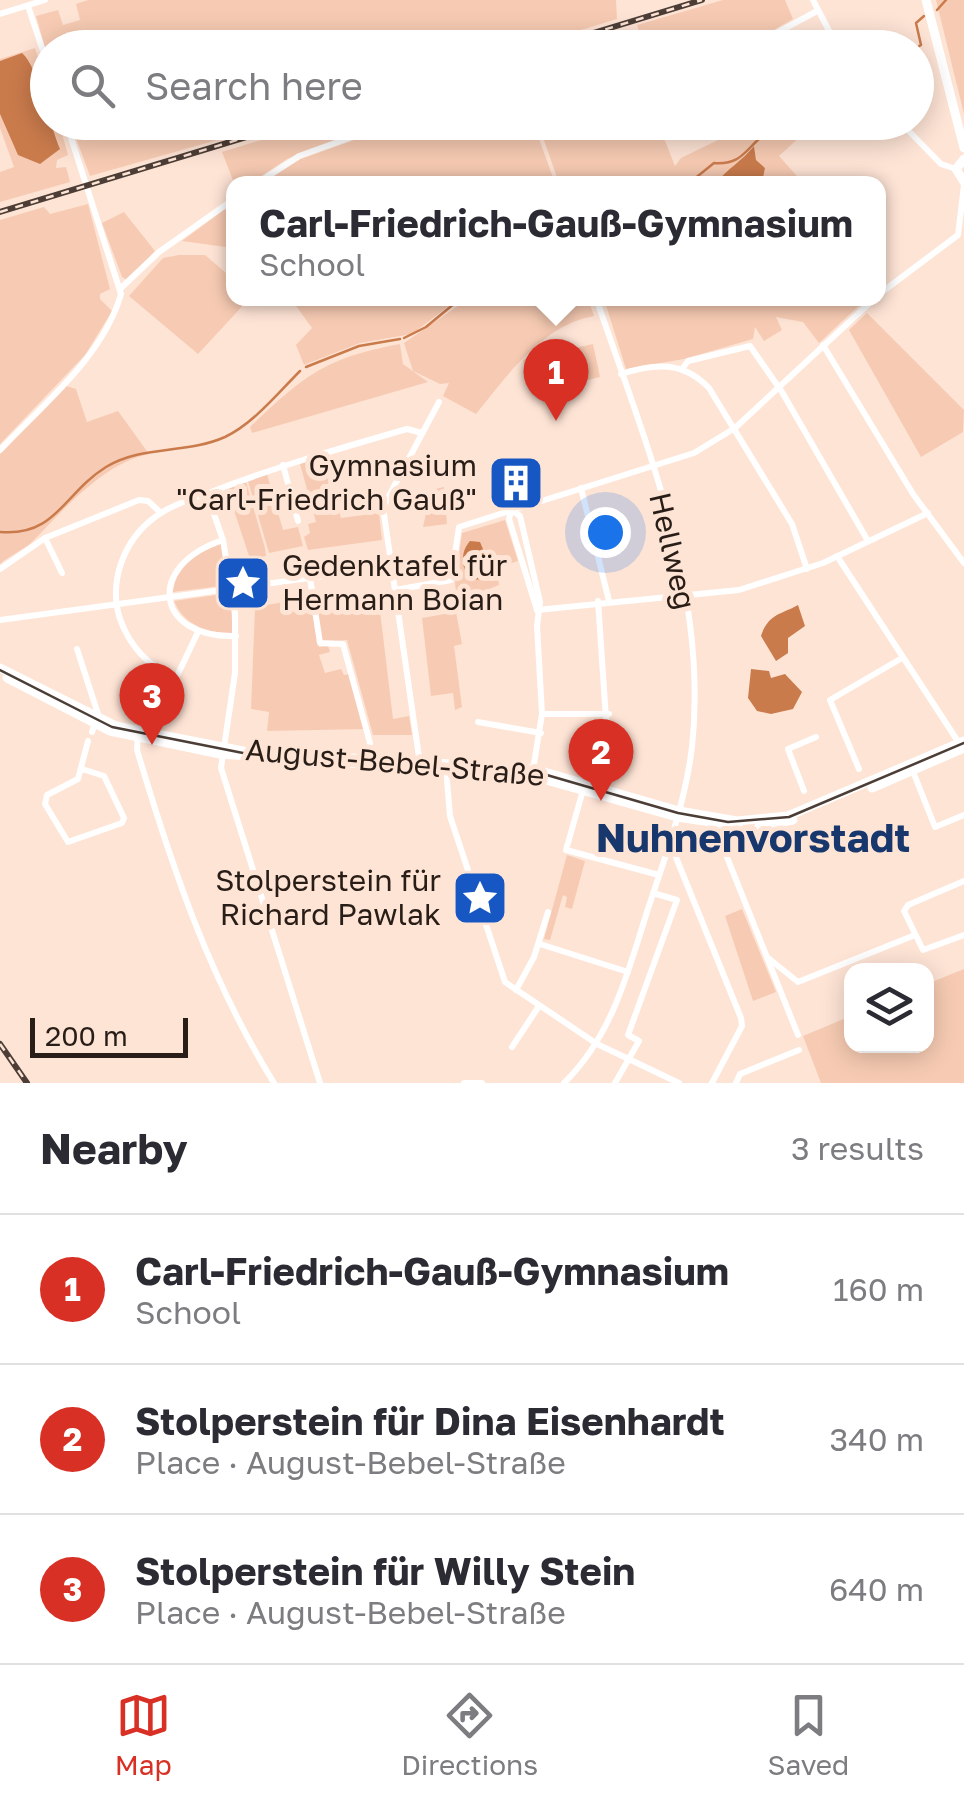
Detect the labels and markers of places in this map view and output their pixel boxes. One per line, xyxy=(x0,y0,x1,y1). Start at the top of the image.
pin: 1 xyxy=(524,338,588,421)
place label: Gymnasium "Carl-Friedrich Gauß" xyxy=(176,447,477,517)
building icon: Gymnasium "Carl-Friedrich Gauß" xyxy=(486,453,546,513)
place label: Gedenktafel für Hermann Boian xyxy=(282,547,508,617)
place icon: Gedenktafel für Hermann Boian xyxy=(213,553,273,613)
pin: 3 xyxy=(120,662,184,745)
pin: 2 xyxy=(568,718,634,801)
place label: Stolperstein für Richard Pawlak xyxy=(215,862,441,932)
place icon: Stolperstein für Richard Pawlak xyxy=(450,868,510,928)

